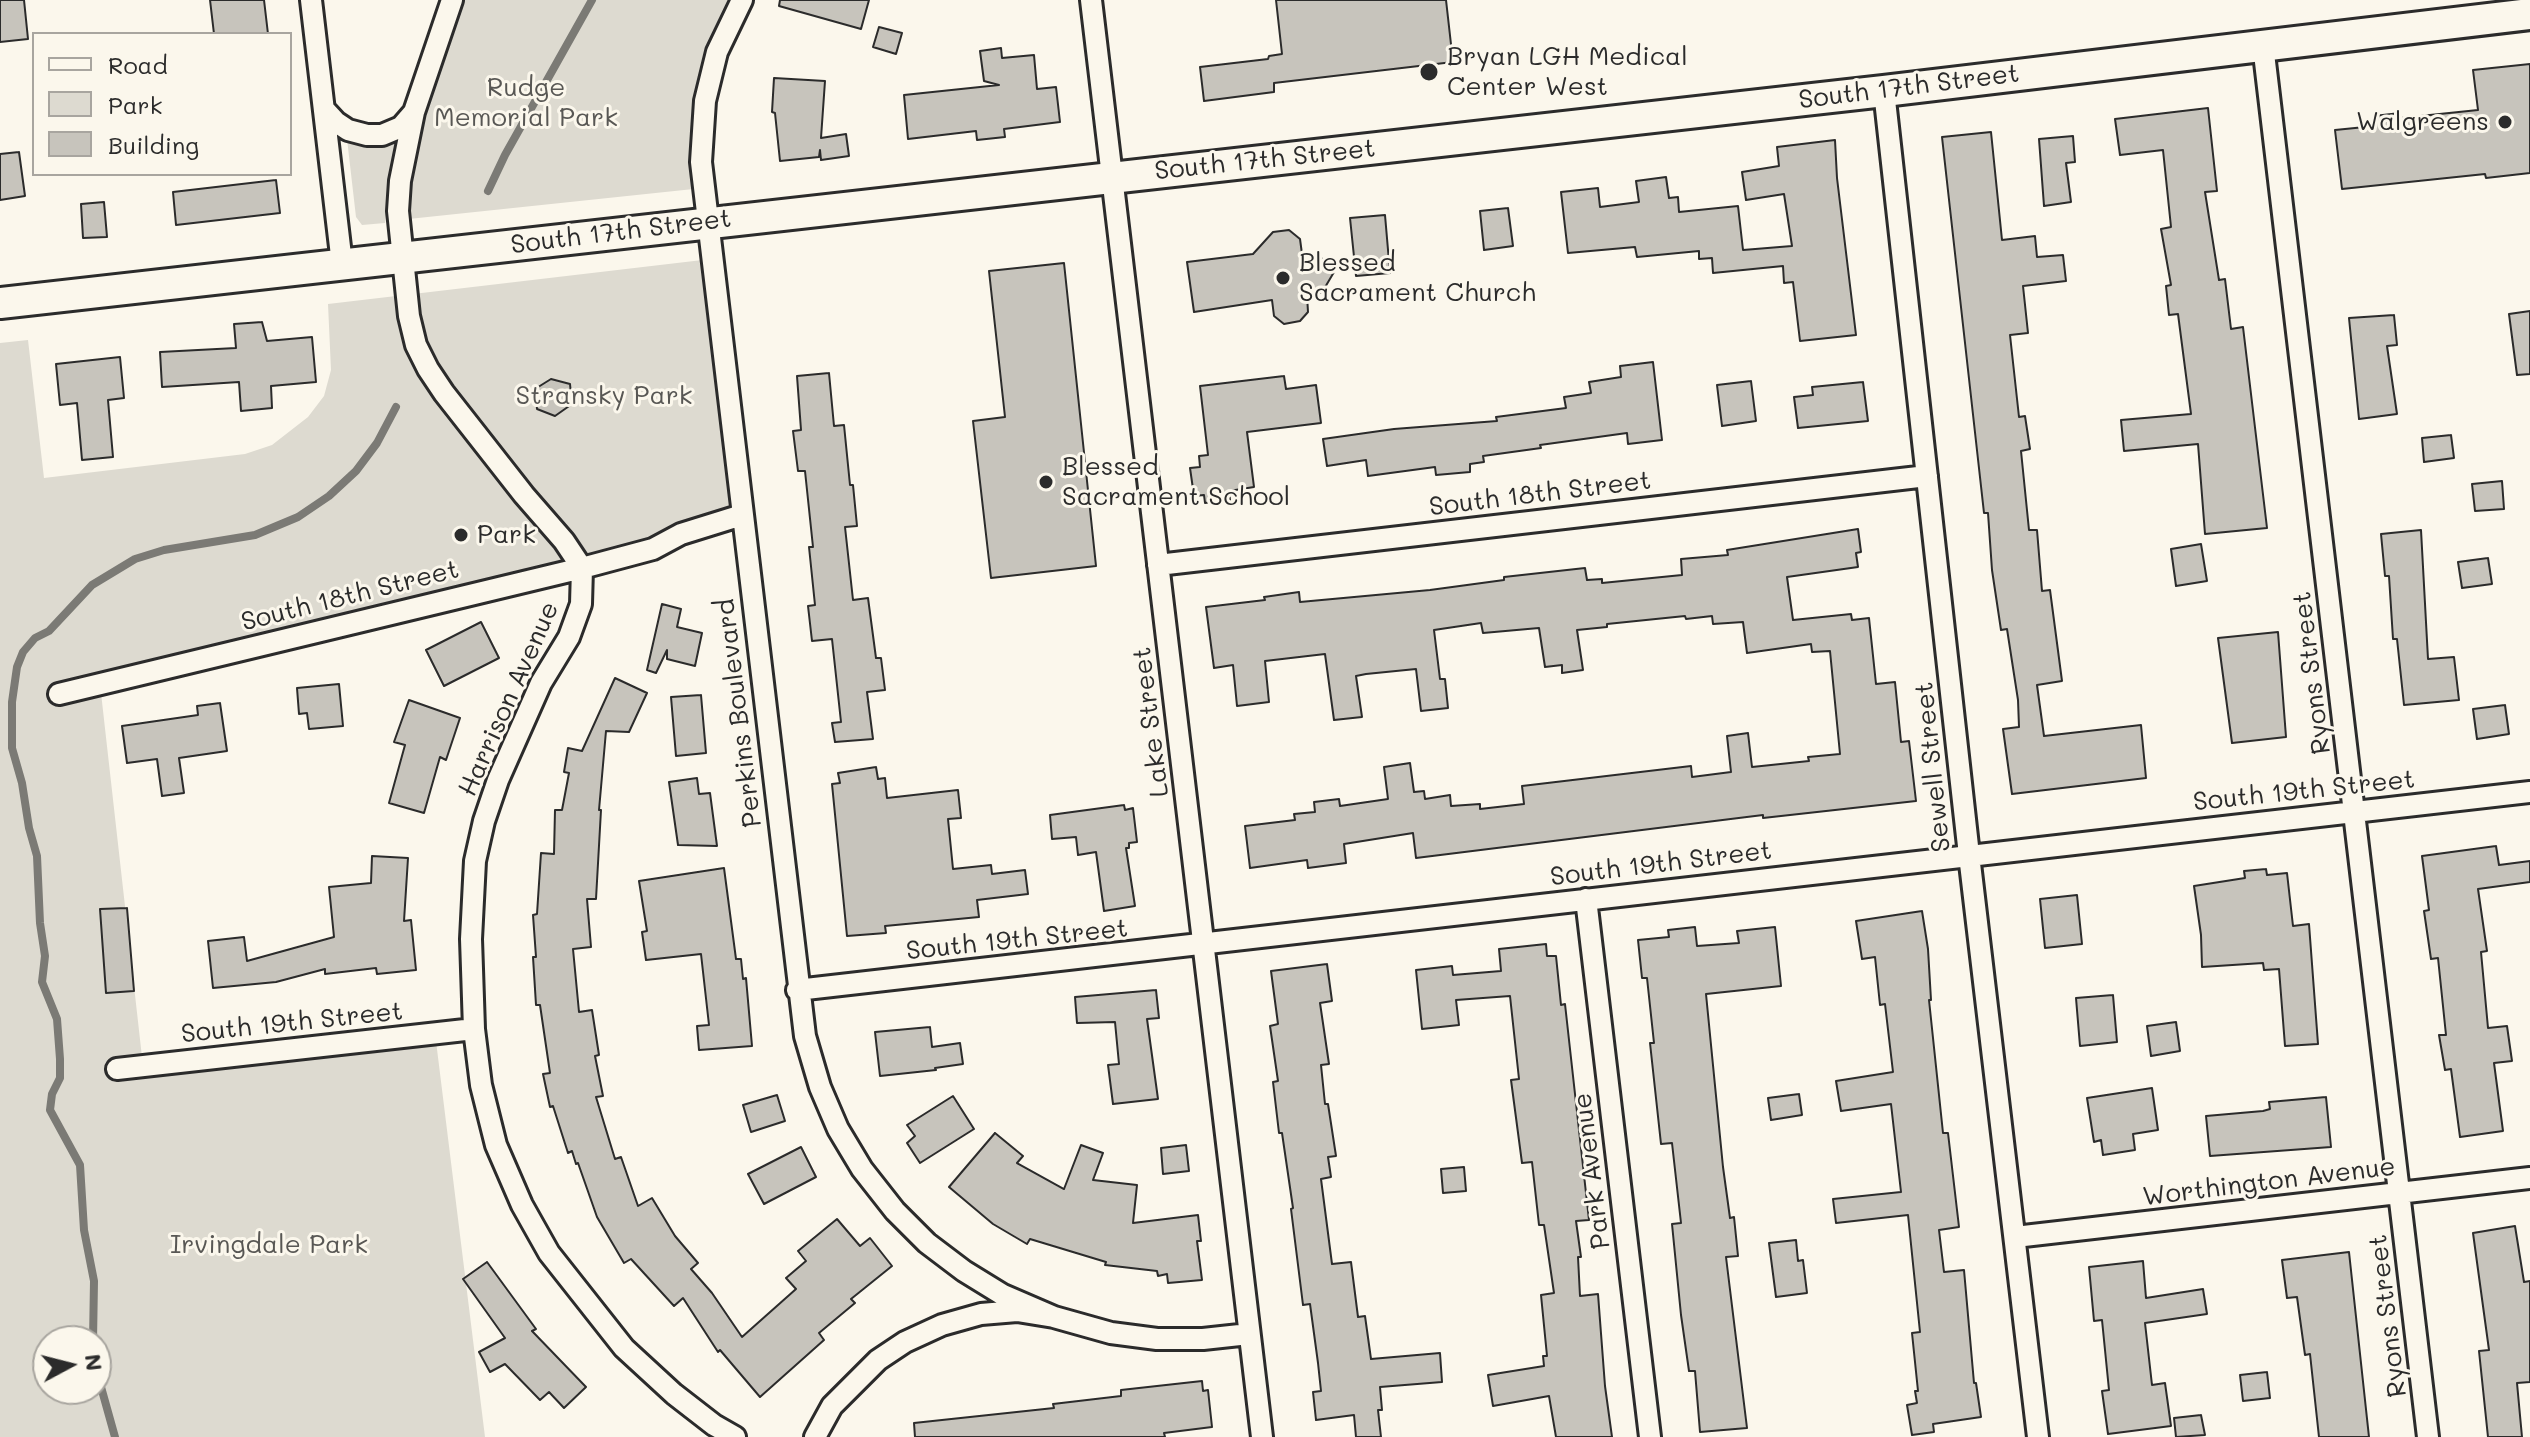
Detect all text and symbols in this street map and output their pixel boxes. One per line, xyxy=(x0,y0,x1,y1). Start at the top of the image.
legend xyxy=(32,32,292,176)
place label: Bryan LGH Medical Center West xyxy=(1447,41,1688,102)
text: Road xyxy=(108,49,168,80)
street label: South 17th Street xyxy=(1797,58,2021,116)
marker: Bryan LGH Medical Center West xyxy=(1418,61,1440,83)
park label: Rudge Memorial Park xyxy=(434,72,618,134)
text: Park xyxy=(108,89,162,120)
place label: Walgreens xyxy=(2356,106,2489,138)
marker: Walgreens xyxy=(2496,113,2514,131)
text: Building xyxy=(108,129,199,160)
street label: South 17th Street xyxy=(1153,133,1377,187)
street label: South 17th Street xyxy=(509,203,733,261)
place label: Blessed Sacrament Church xyxy=(1299,247,1536,308)
marker: Blessed Sacrament Church xyxy=(1274,269,1292,287)
park label: Stransky Park xyxy=(515,380,693,412)
place label: Blessed Sacrament School xyxy=(1062,451,1290,512)
street label: South 18th Street xyxy=(1427,465,1653,523)
marker: Blessed Sacrament School xyxy=(1037,473,1055,491)
place label: Park xyxy=(477,519,536,551)
marker: Park xyxy=(452,526,470,544)
street label: South 18th Street xyxy=(238,554,462,638)
street label: Ryons Street xyxy=(2287,590,2337,756)
street label: Harrison Avenue xyxy=(452,597,566,801)
street label: Perkins Boulevard xyxy=(709,597,769,829)
street label: Lake Street xyxy=(1126,645,1176,799)
street label: Sewell Street xyxy=(1909,680,1957,854)
street label: South 19th Street xyxy=(2192,764,2416,818)
street label: South 19th Street xyxy=(1548,835,1774,893)
street label: South 19th Street xyxy=(905,913,1129,967)
street label: South 19th Street xyxy=(180,996,404,1050)
street label: Park Avenue xyxy=(1567,1091,1617,1251)
street label: Worthington Avenue xyxy=(2141,1151,2397,1213)
park label: Irvingdale Park xyxy=(170,1229,368,1261)
street label: Ryons Street xyxy=(2363,1233,2413,1399)
north arrow xyxy=(32,1325,112,1405)
text: N xyxy=(79,1352,110,1372)

